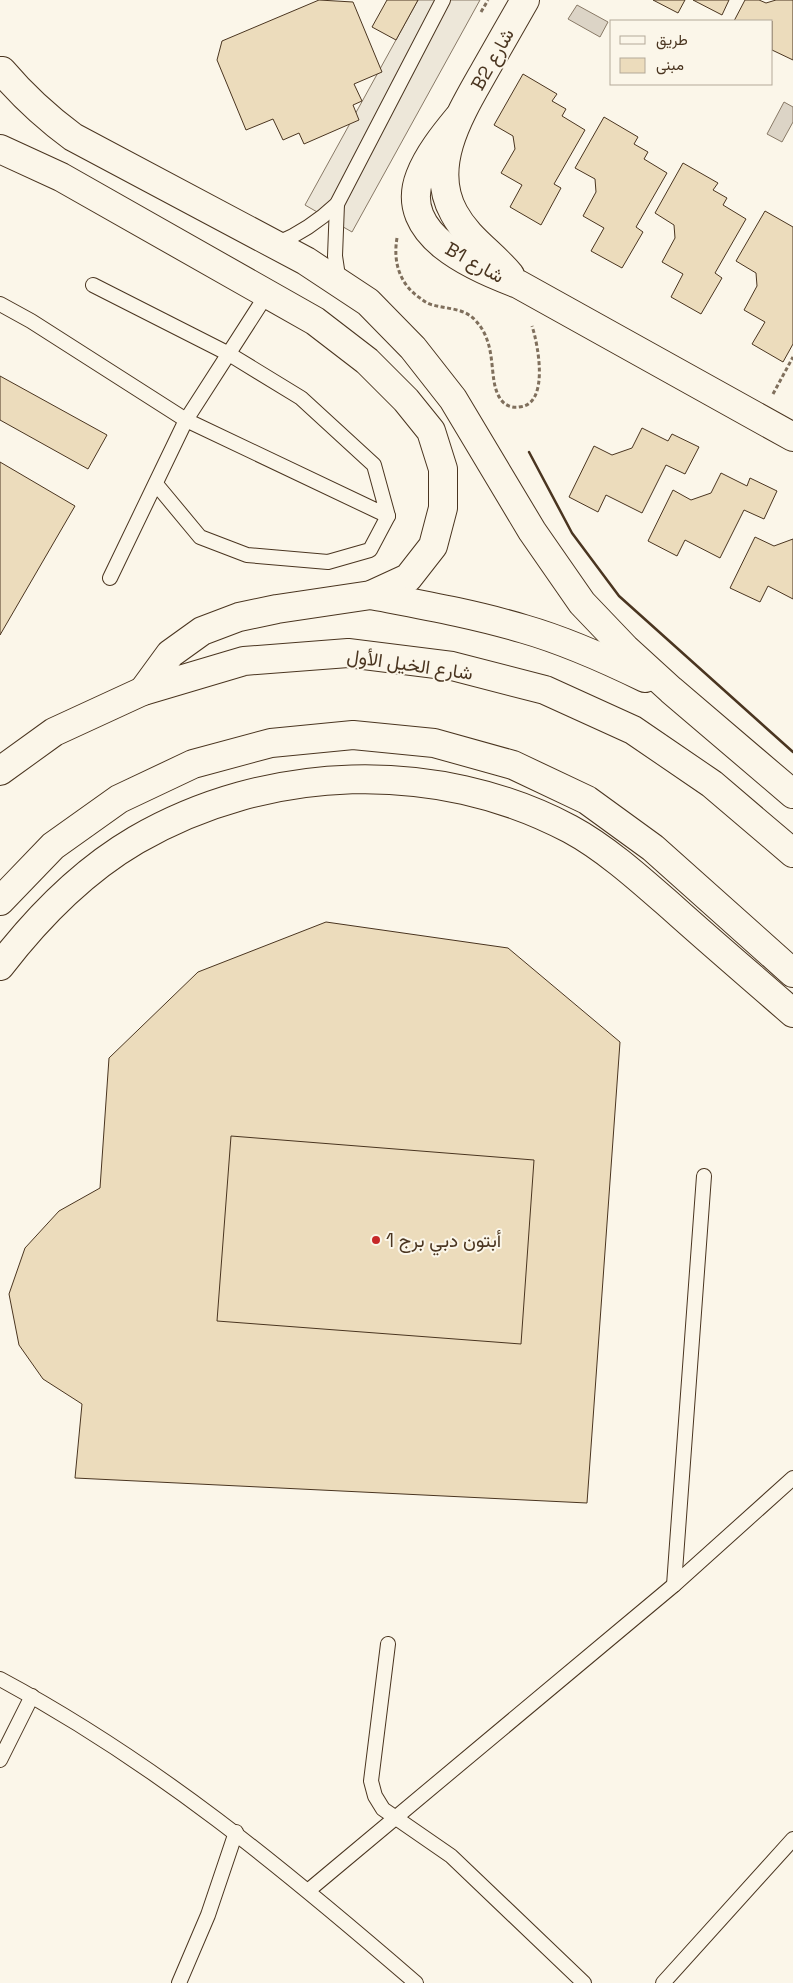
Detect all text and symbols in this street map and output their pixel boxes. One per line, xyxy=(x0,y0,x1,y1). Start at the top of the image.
legend xyxy=(610,20,773,85)
street label: B2 شارع xyxy=(465,24,520,95)
text: طريق xyxy=(656,30,688,50)
text: مبنى xyxy=(656,55,684,75)
street label: B1 شارع xyxy=(441,236,509,289)
street label: شارع الخيل الأول xyxy=(345,643,475,686)
place label: أبتون دبي برج 1 xyxy=(386,1228,501,1256)
marker: أبتون دبي برج 1 xyxy=(370,1234,382,1246)

